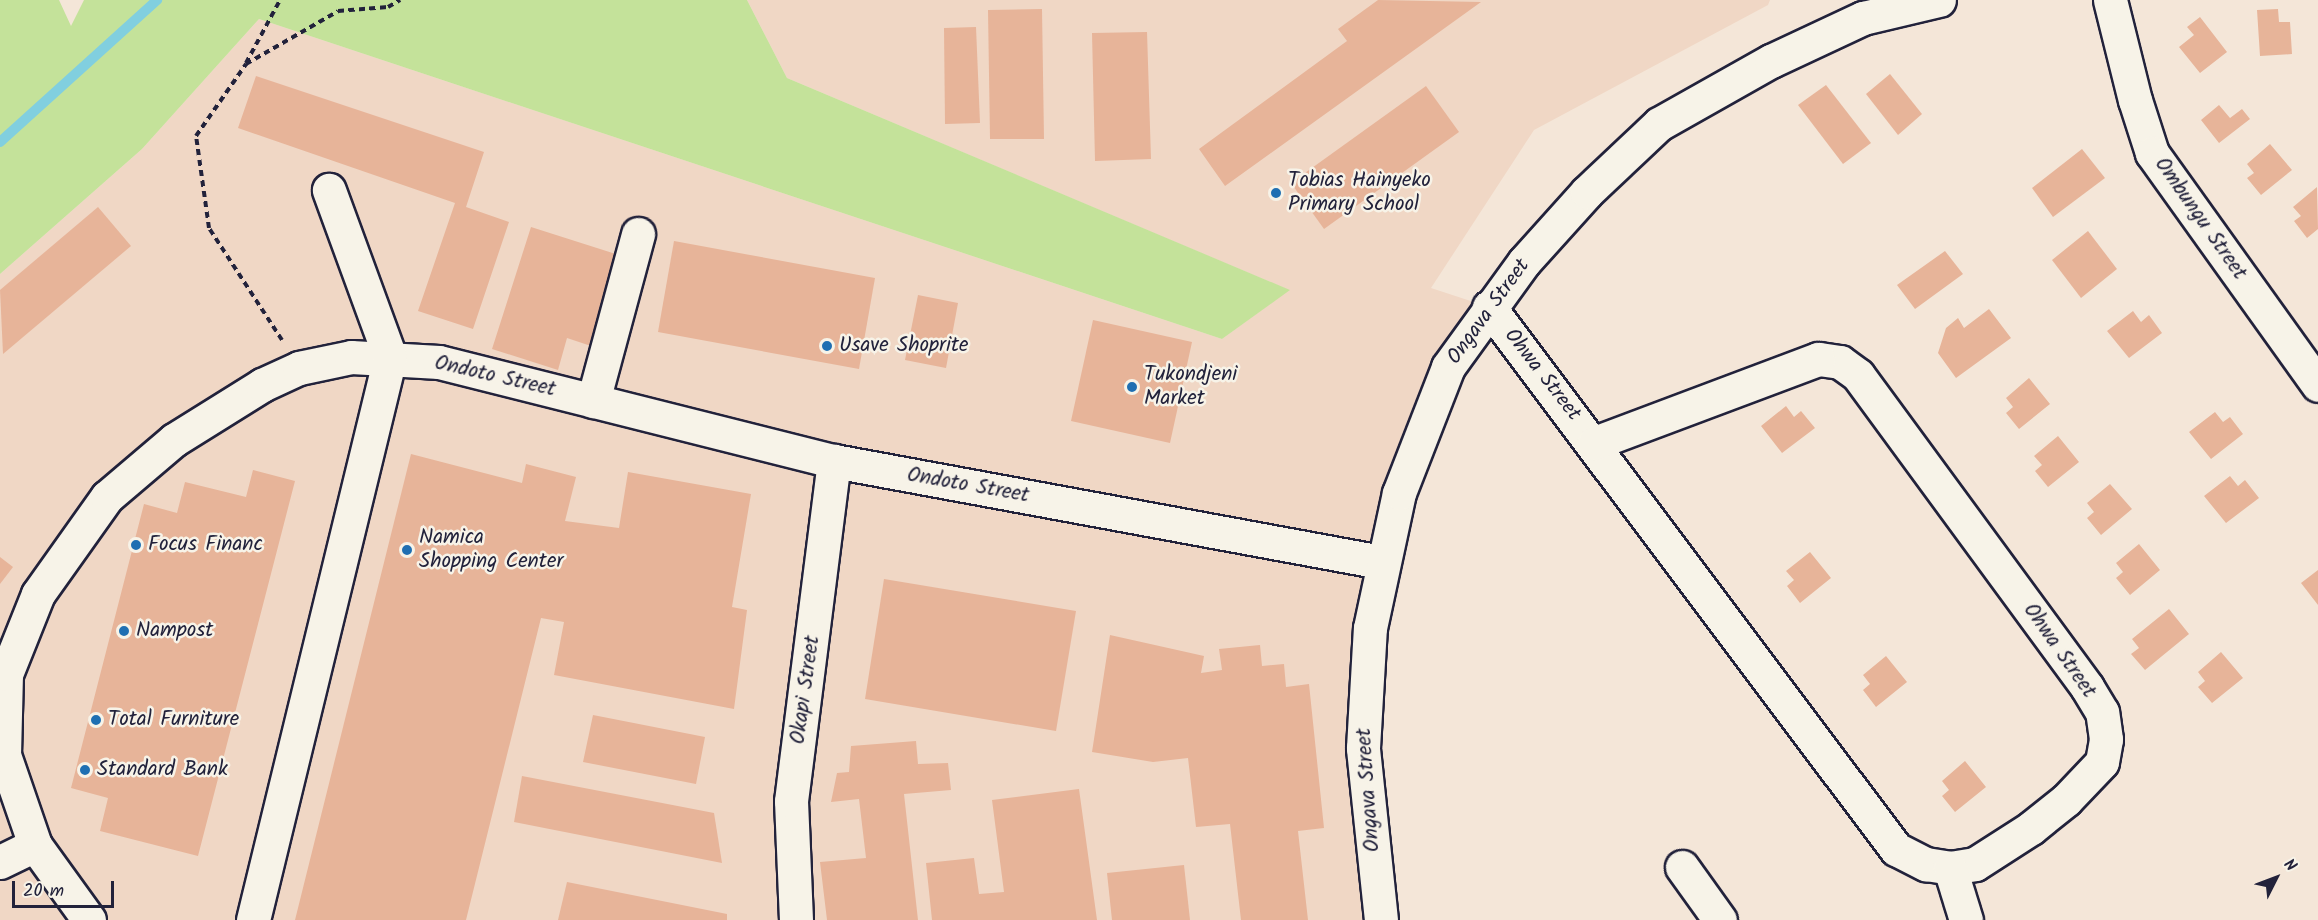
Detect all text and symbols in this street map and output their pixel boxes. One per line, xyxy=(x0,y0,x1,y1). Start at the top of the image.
street label: Ombungu Street xyxy=(2148,153,2252,285)
place label: Tobias Hainyeko Primary School xyxy=(1288,168,1431,218)
marker: Tobias Hainyeko Primary School xyxy=(1269,186,1283,200)
street label: Ongava Street xyxy=(1442,254,1536,370)
street label: Ohwa Street xyxy=(1498,324,1586,426)
place label: Usave Shoprite xyxy=(839,333,969,359)
marker: Usave Shoprite xyxy=(820,339,834,353)
street label: Ondoto Street xyxy=(432,351,558,403)
place label: Tukondjeni Market xyxy=(1144,362,1237,412)
marker: Tukondjeni Market xyxy=(1125,380,1139,394)
street label: Ondoto Street xyxy=(905,463,1031,509)
place label: Namica Shopping Center xyxy=(419,525,563,575)
place label: Focus Financ xyxy=(148,532,263,558)
marker: Focus Financ xyxy=(129,538,143,552)
marker: Namica Shopping Center xyxy=(400,543,414,557)
street label: Ohwa Street xyxy=(2017,599,2101,703)
place label: Nampost xyxy=(136,618,213,644)
marker: Nampost xyxy=(117,624,131,638)
street label: Okapi Street xyxy=(786,634,826,746)
place label: Total Furniture xyxy=(108,707,239,733)
marker: Total Furniture xyxy=(89,713,103,727)
street label: Ongava Street xyxy=(1352,727,1386,853)
place label: Standard Bank xyxy=(97,757,228,783)
marker: Standard Bank xyxy=(78,763,92,777)
north arrow xyxy=(2246,848,2306,908)
text: N xyxy=(2277,853,2302,878)
scale bar xyxy=(15,869,117,907)
text: 20 m xyxy=(23,877,64,906)

